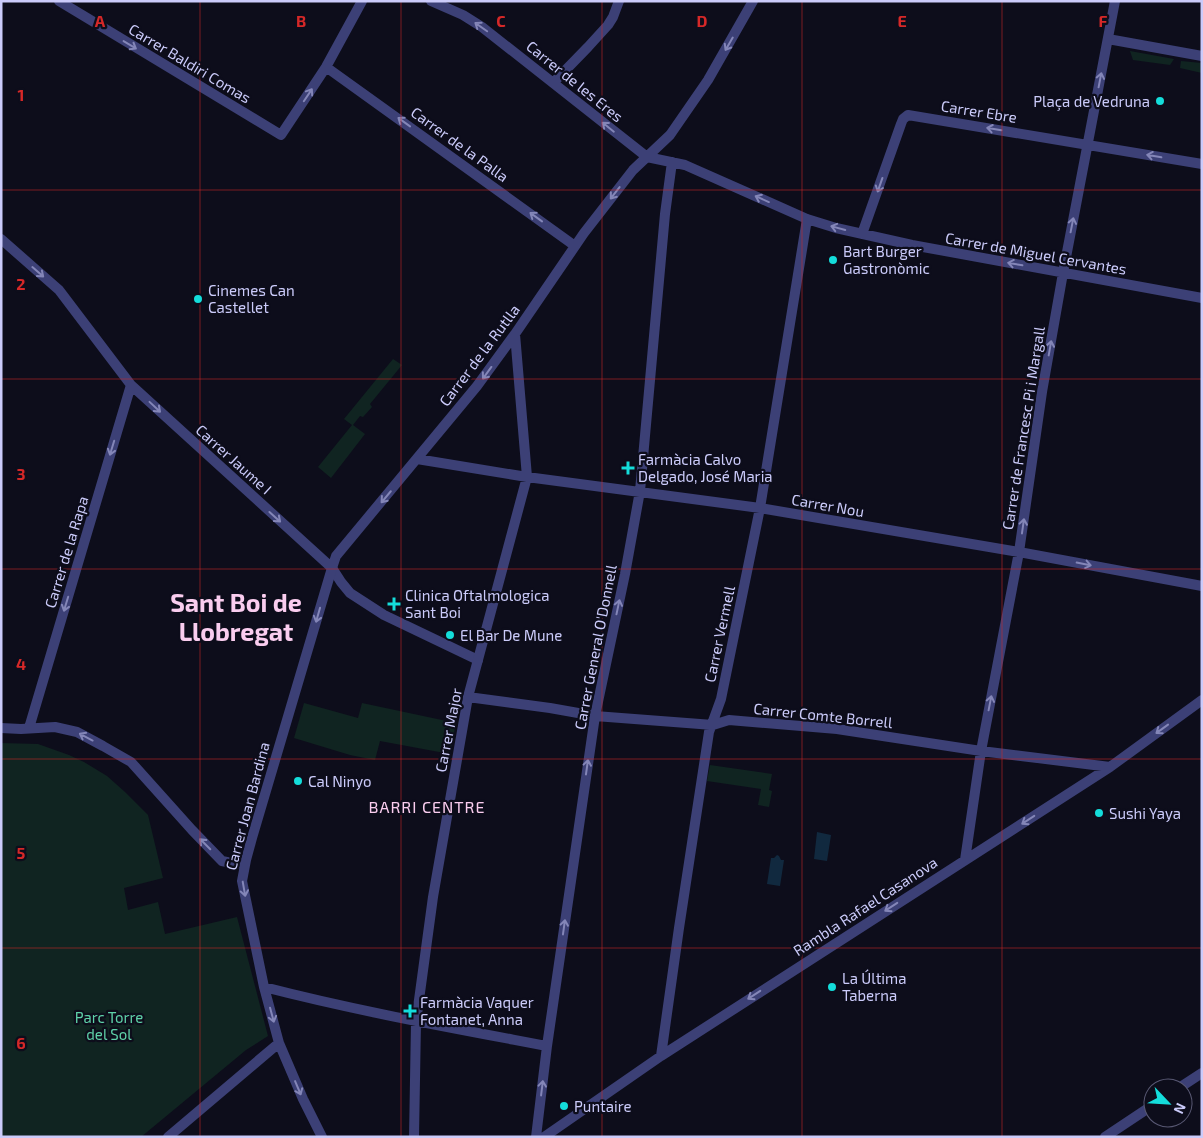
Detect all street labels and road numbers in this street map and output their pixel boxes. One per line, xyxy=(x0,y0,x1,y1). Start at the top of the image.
street label: Carrer Baldiri Comas xyxy=(126,19,254,107)
street label: Carrer de les Eres xyxy=(523,37,627,125)
street label: Carrer Ebre xyxy=(940,96,1018,126)
street label: Carrer de la Palla xyxy=(408,103,512,185)
street label: Carrer de Miguel Cervantes xyxy=(944,228,1128,278)
street label: Carrer de la Rutlla xyxy=(435,301,523,409)
street label: Carrer de Francesc Pi i Margall xyxy=(998,324,1048,531)
street label: Carrer Jaume I xyxy=(192,420,276,498)
street label: Carrer Nou xyxy=(790,490,866,520)
street label: Carrer de la Rapa xyxy=(40,494,92,610)
street label: Carrer General O'Donnell xyxy=(570,562,620,731)
street label: Carrer Vermell xyxy=(700,584,738,684)
street label: Carrer Major xyxy=(431,686,466,774)
street label: Carrer Comte Borrell xyxy=(753,699,894,731)
street label: Carrer Joan Bardina xyxy=(221,740,273,872)
street label: Rambla Rafael Casanova xyxy=(790,853,940,959)

